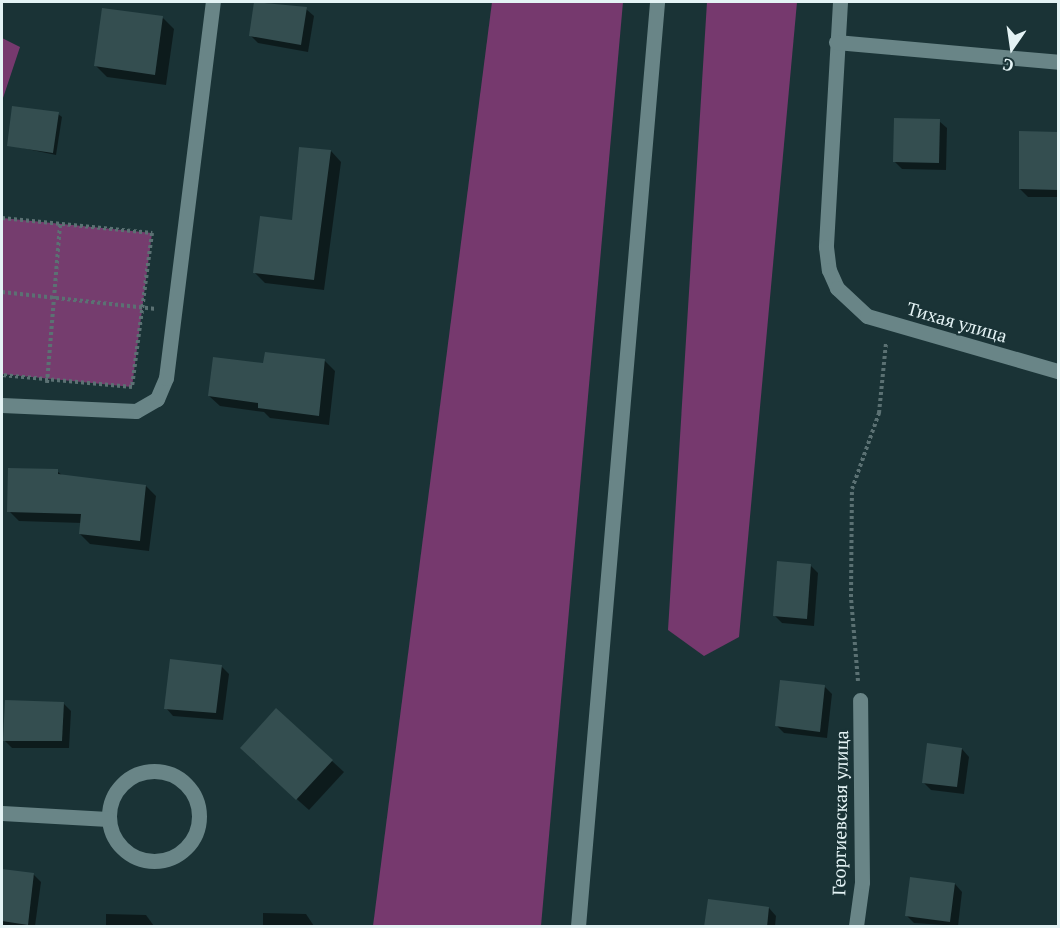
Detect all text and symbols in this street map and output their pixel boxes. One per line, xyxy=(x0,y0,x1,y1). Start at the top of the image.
north arrow xyxy=(982,18,1042,78)
text: С xyxy=(1000,54,1016,77)
street label: Тихая улица xyxy=(904,297,1010,347)
street label: Георгиевская улица xyxy=(828,730,852,896)

